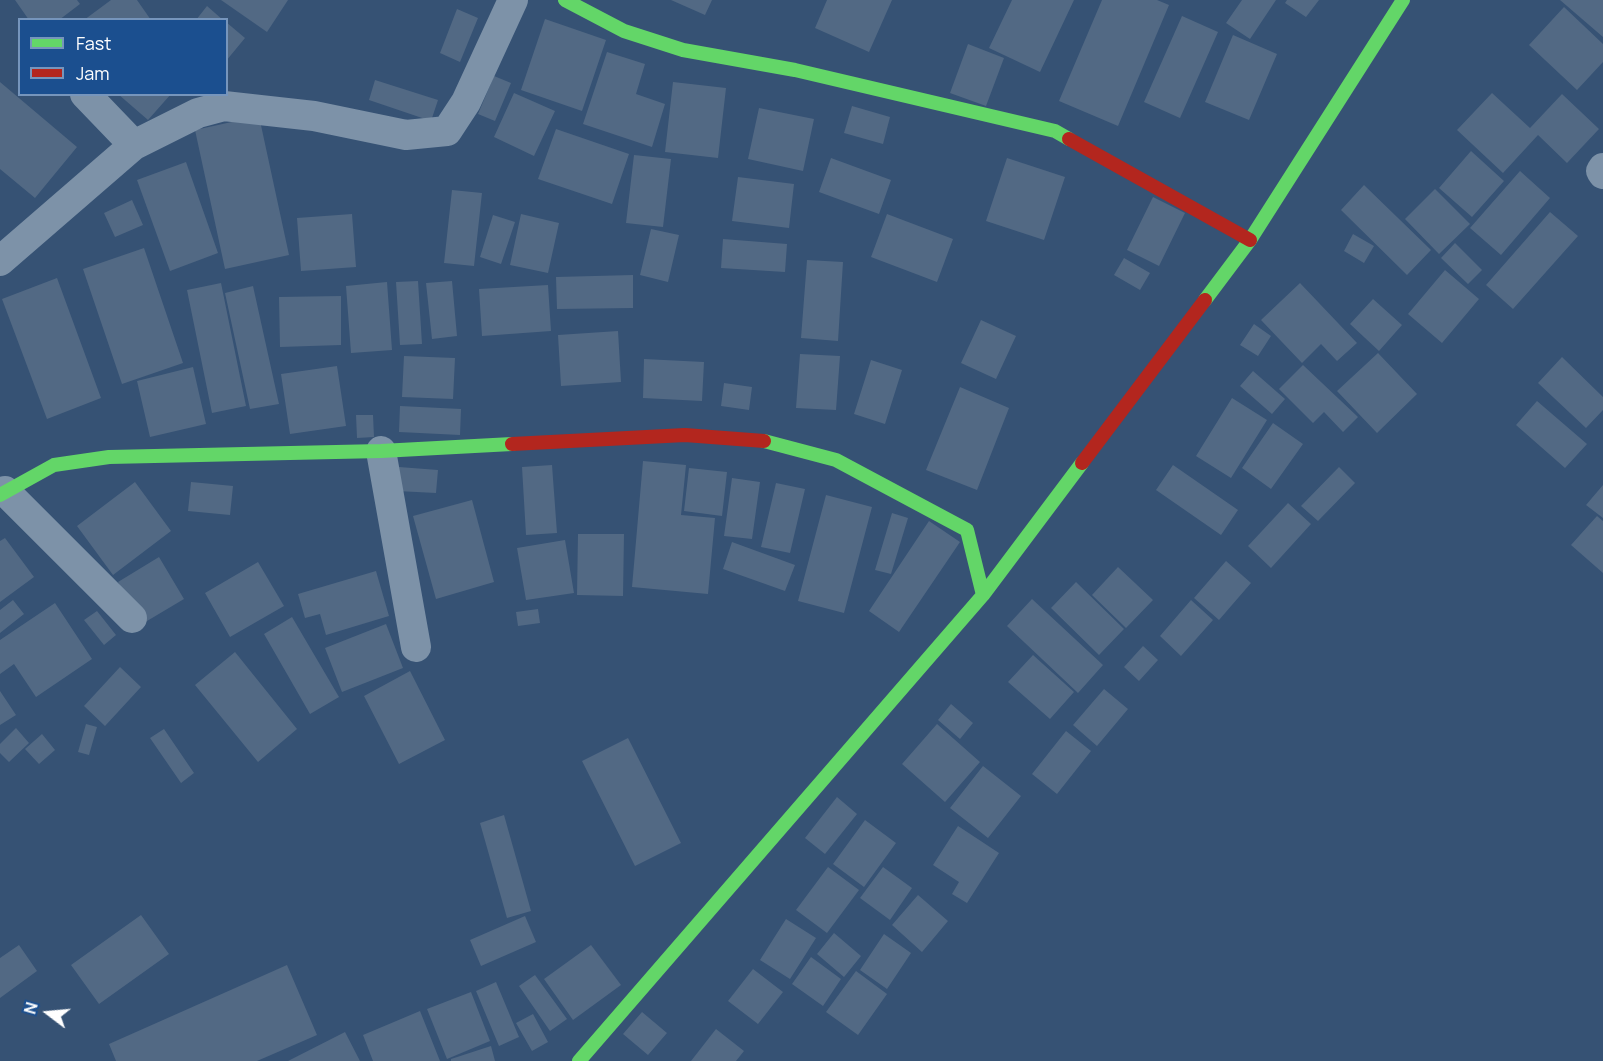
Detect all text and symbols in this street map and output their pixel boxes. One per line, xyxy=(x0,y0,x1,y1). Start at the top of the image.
legend xyxy=(18,18,228,96)
text: Fast xyxy=(76,31,111,55)
text: Jam xyxy=(76,61,110,85)
north arrow xyxy=(18,983,78,1043)
text: N xyxy=(19,999,43,1017)

